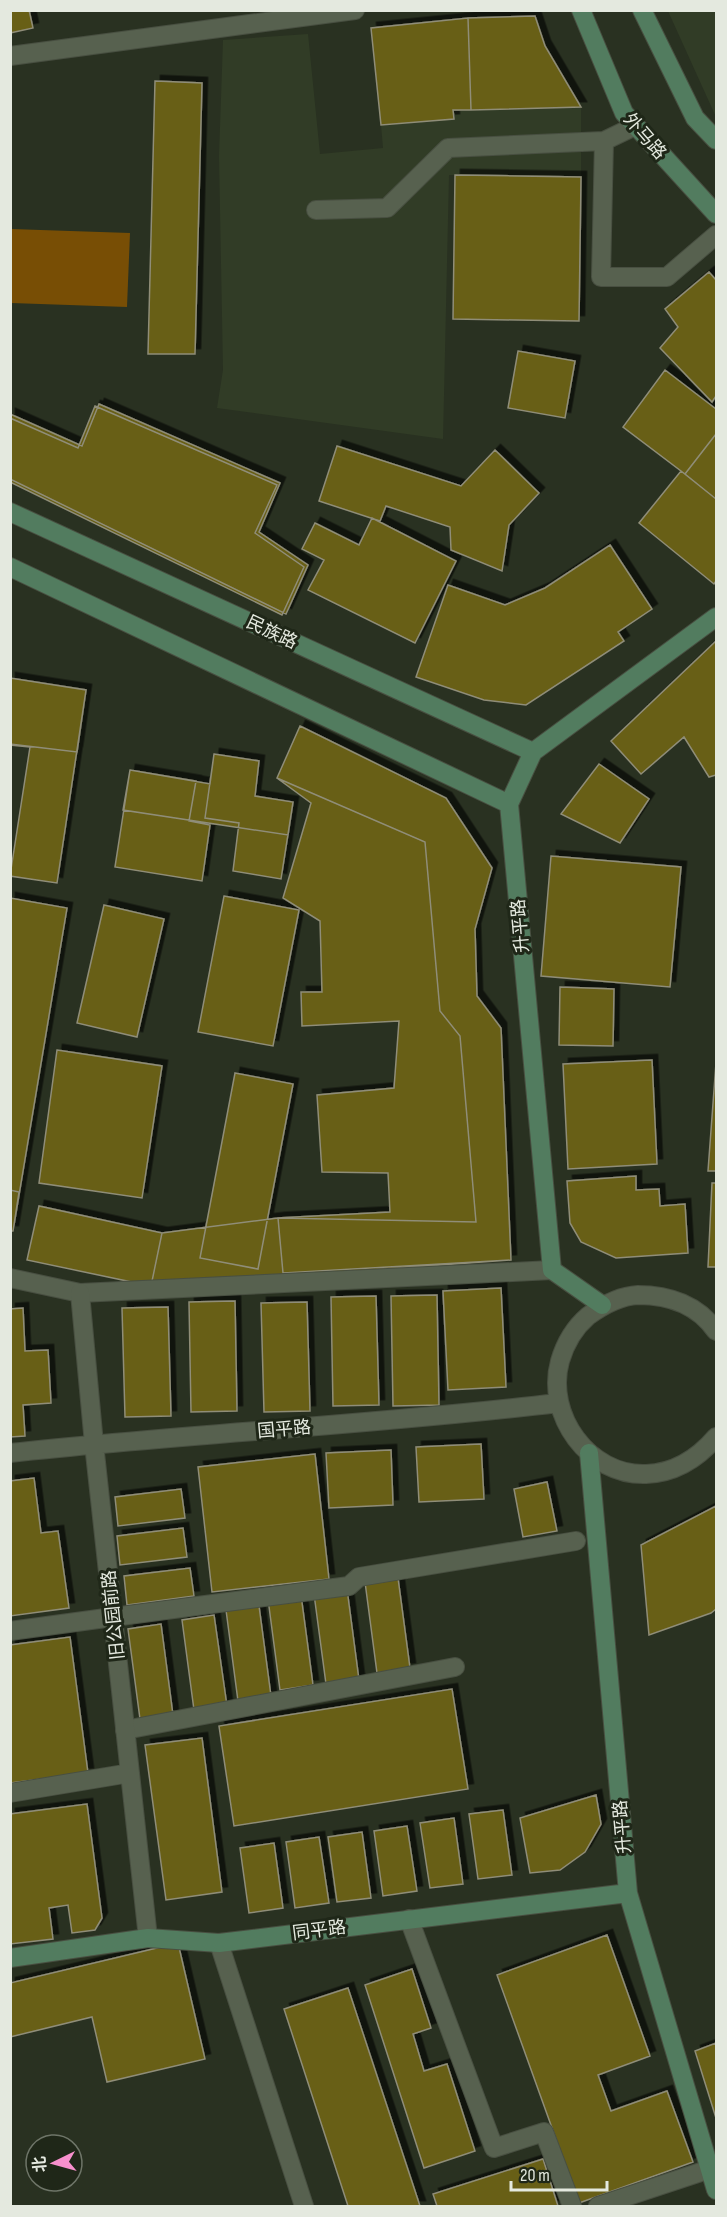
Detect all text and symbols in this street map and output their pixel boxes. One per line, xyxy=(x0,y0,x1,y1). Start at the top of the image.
street label: 外马路 xyxy=(619,109,670,164)
street label: 民族路 xyxy=(243,612,301,653)
street label: 升平路 xyxy=(508,898,533,954)
street label: 国平路 xyxy=(256,1417,312,1442)
street label: 旧公园前路 xyxy=(98,1569,129,1661)
street label: 升平路 xyxy=(610,1799,635,1855)
street label: 同平路 xyxy=(291,1917,347,1944)
north arrow xyxy=(24,2133,84,2193)
scale bar xyxy=(511,2154,607,2192)
text: 北 xyxy=(30,2155,51,2173)
text: 20 m xyxy=(520,2165,550,2186)

